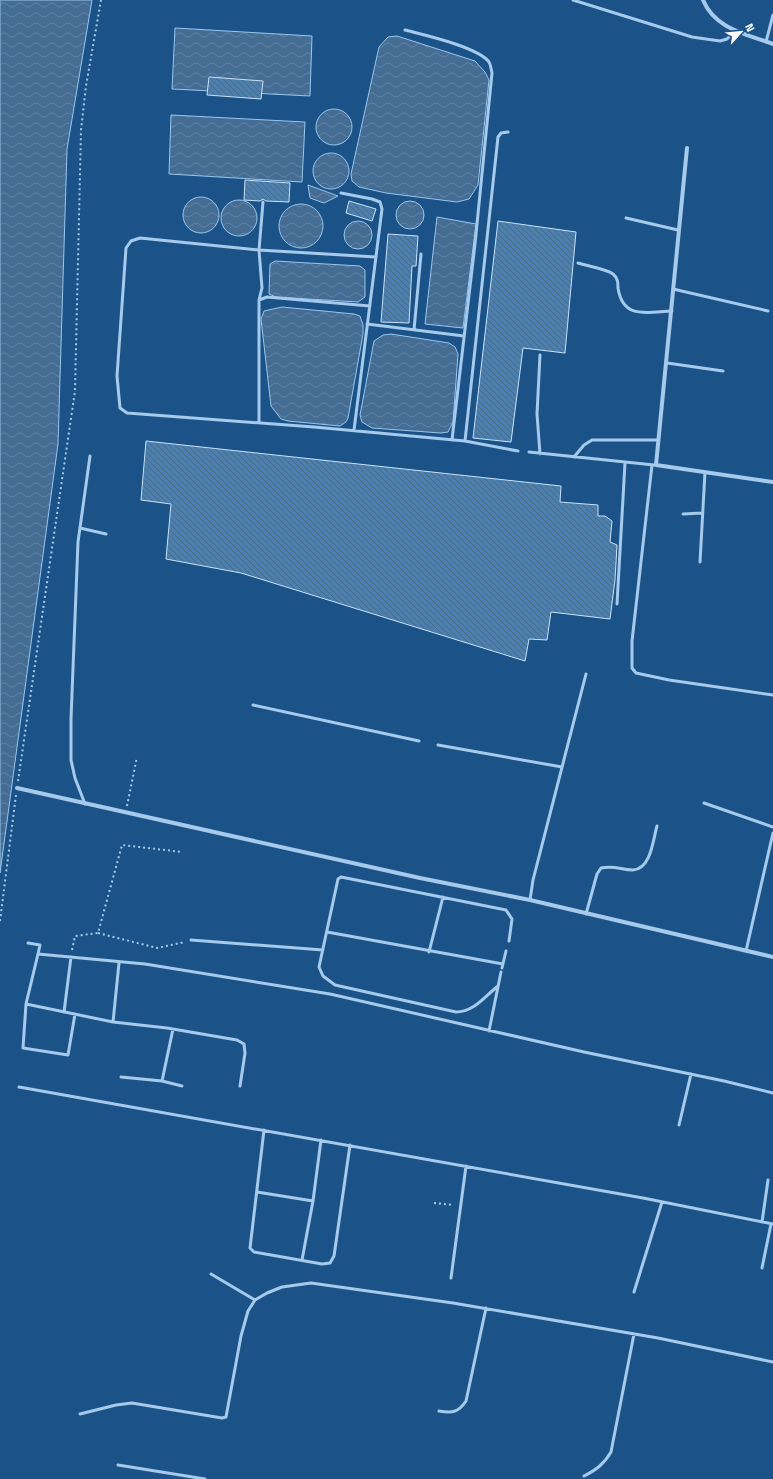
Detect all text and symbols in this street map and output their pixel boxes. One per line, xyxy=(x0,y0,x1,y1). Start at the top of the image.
north arrow xyxy=(721,12,761,52)
text: N xyxy=(742,21,758,34)

